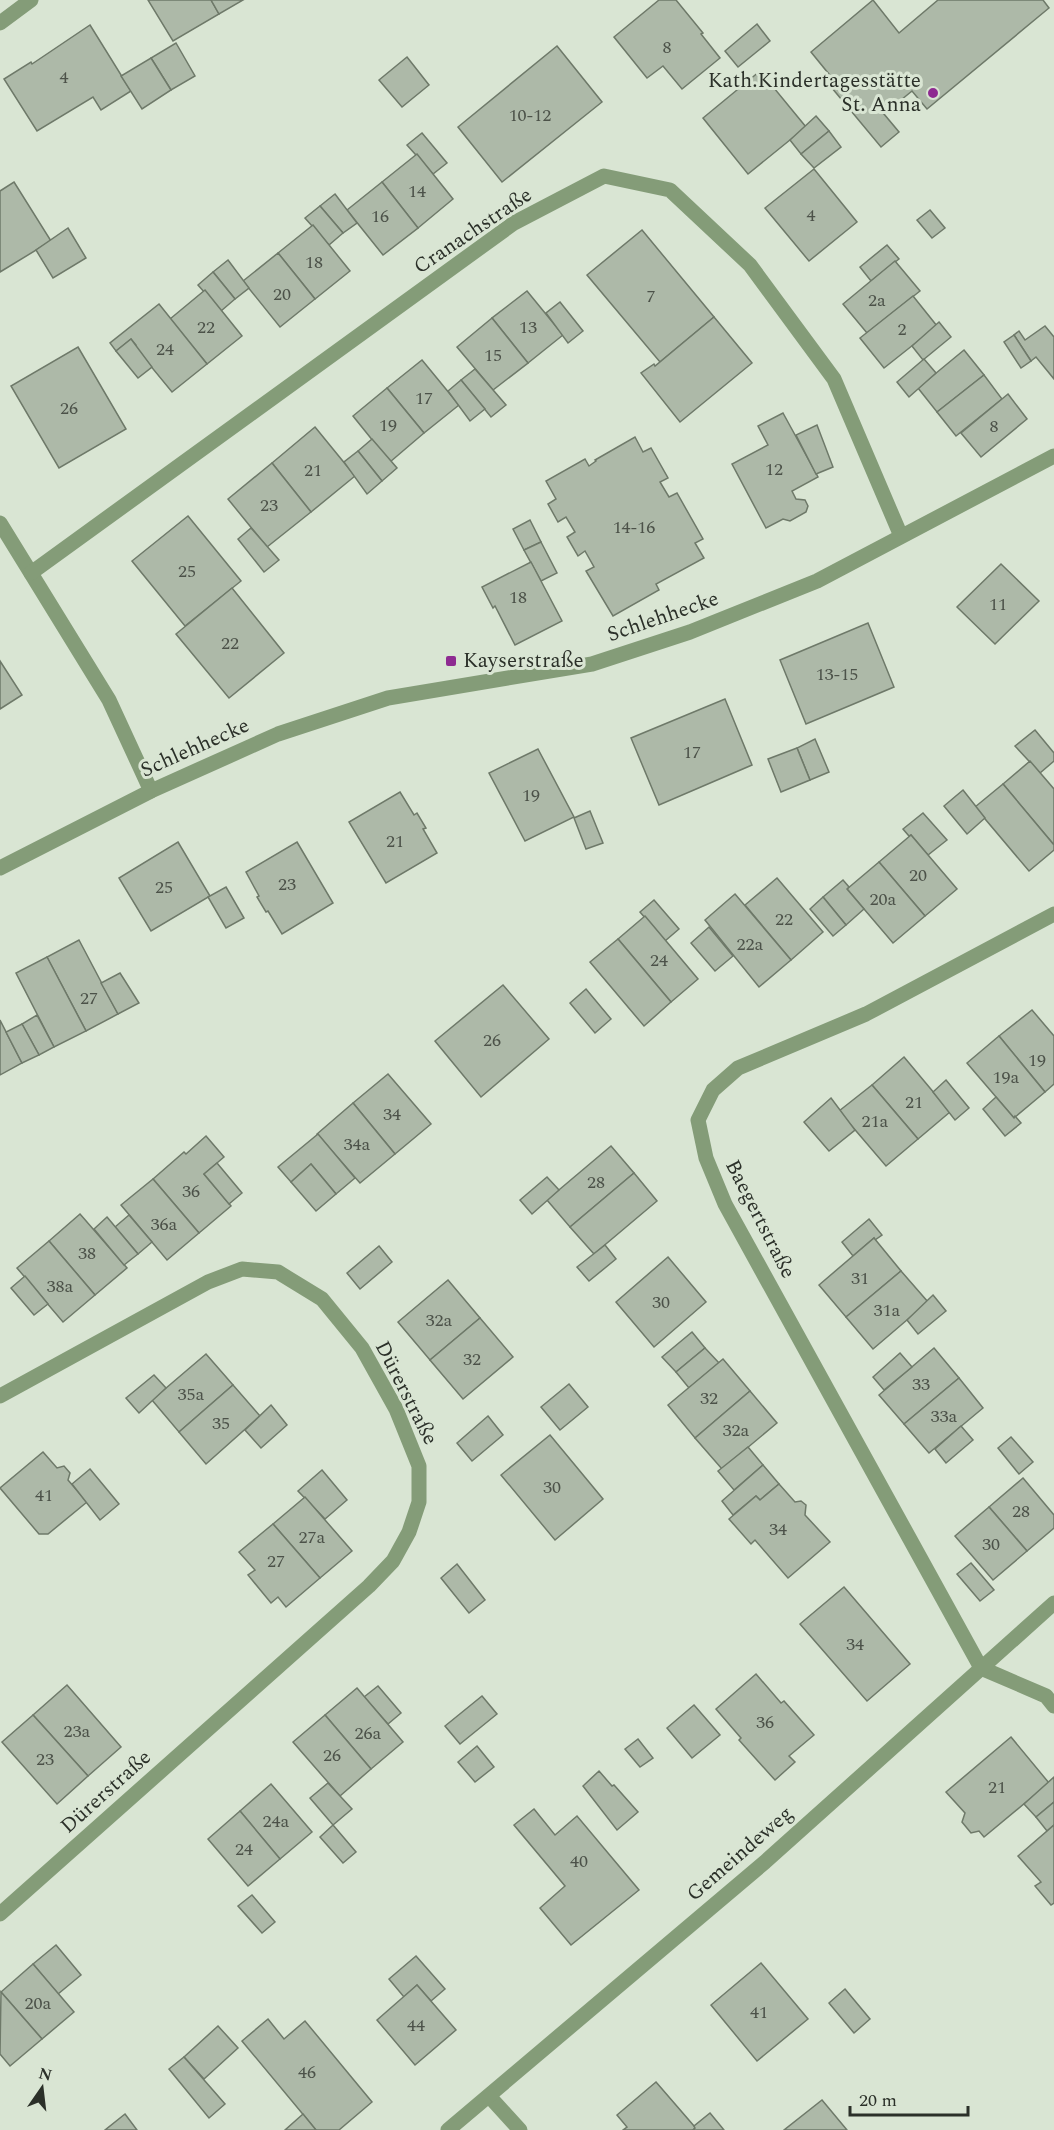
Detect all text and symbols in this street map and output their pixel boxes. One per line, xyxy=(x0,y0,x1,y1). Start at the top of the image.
house number: 8 xyxy=(663,34,672,61)
house number: 4 xyxy=(60,64,69,91)
place label: Kath.Kindertagesstätte St. Anna xyxy=(708,65,922,121)
marker: Kath.Kindertagesstätte St. Anna xyxy=(926,86,940,100)
house number: 10-12 xyxy=(509,102,551,129)
house number: 14 xyxy=(408,178,426,205)
street label: Cranachstraße xyxy=(407,179,539,283)
house number: 4 xyxy=(807,202,816,229)
house number: 16 xyxy=(371,203,389,230)
house number: 18 xyxy=(305,249,323,276)
house number: 20 xyxy=(273,281,291,308)
house number: 7 xyxy=(647,283,656,310)
house number: 2a xyxy=(868,287,886,314)
house number: 22 xyxy=(197,314,215,341)
house number: 13 xyxy=(519,314,537,341)
house number: 2 xyxy=(898,316,907,343)
house number: 24 xyxy=(156,336,174,363)
house number: 15 xyxy=(484,342,502,369)
house number: 17 xyxy=(415,385,433,412)
house number: 26 xyxy=(60,395,78,422)
house number: 19 xyxy=(379,412,397,439)
house number: 8 xyxy=(990,413,999,440)
house number: 12 xyxy=(765,456,783,483)
house number: 21 xyxy=(304,457,322,484)
house number: 23 xyxy=(260,492,278,519)
house number: 14-16 xyxy=(613,514,655,541)
house number: 25 xyxy=(178,558,196,585)
street label: Schlehhecke xyxy=(603,583,723,651)
house number: 18 xyxy=(509,584,527,611)
house number: 11 xyxy=(989,591,1007,618)
house number: 22 xyxy=(221,630,239,657)
place label: Kayserstraße xyxy=(463,645,584,677)
marker: Kayserstraße xyxy=(444,654,458,668)
house number: 13-15 xyxy=(816,661,858,688)
street label: Schlehhecke xyxy=(135,710,255,786)
house number: 17 xyxy=(683,739,701,766)
house number: 19 xyxy=(522,782,540,809)
house number: 21 xyxy=(386,828,404,855)
house number: 20 xyxy=(909,862,927,889)
house number: 23 xyxy=(278,871,296,898)
house number: 25 xyxy=(155,874,173,901)
house number: 20a xyxy=(870,886,897,913)
house number: 22 xyxy=(775,906,793,933)
house number: 22a xyxy=(737,931,764,958)
house number: 24 xyxy=(650,947,668,974)
house number: 27 xyxy=(80,985,98,1012)
house number: 26 xyxy=(483,1027,501,1054)
house number: 19 xyxy=(1028,1047,1046,1074)
house number: 19a xyxy=(993,1064,1020,1091)
house number: 21 xyxy=(905,1089,923,1116)
house number: 34 xyxy=(383,1101,401,1128)
house number: 21a xyxy=(862,1108,889,1135)
house number: 34a xyxy=(344,1131,371,1158)
street label: Baegertstraße xyxy=(716,1154,804,1284)
house number: 28 xyxy=(587,1169,605,1196)
house number: 36 xyxy=(182,1178,200,1205)
house number: 36a xyxy=(151,1211,178,1238)
house number: 38 xyxy=(78,1240,96,1267)
house number: 31 xyxy=(851,1265,869,1292)
house number: 38a xyxy=(47,1273,74,1300)
house number: 30 xyxy=(652,1289,670,1316)
house number: 31a xyxy=(874,1297,901,1324)
house number: 32a xyxy=(426,1307,453,1334)
street label: Dürerstraße xyxy=(366,1335,446,1451)
house number: 32 xyxy=(463,1346,481,1373)
house number: 33 xyxy=(912,1371,930,1398)
house number: 35a xyxy=(178,1381,205,1408)
house number: 32 xyxy=(700,1385,718,1412)
house number: 33a xyxy=(931,1403,958,1430)
house number: 35 xyxy=(212,1410,230,1437)
house number: 32a xyxy=(723,1417,750,1444)
house number: 30 xyxy=(543,1474,561,1501)
house number: 41 xyxy=(35,1482,53,1509)
house number: 28 xyxy=(1012,1498,1030,1525)
house number: 34 xyxy=(769,1516,787,1543)
house number: 27a xyxy=(299,1524,326,1551)
house number: 30 xyxy=(982,1531,1000,1558)
house number: 27 xyxy=(267,1548,285,1575)
house number: 34 xyxy=(846,1631,864,1658)
house number: 36 xyxy=(756,1709,774,1736)
house number: 23a xyxy=(64,1718,91,1745)
house number: 26a xyxy=(355,1720,382,1747)
street label: Dürerstraße xyxy=(53,1742,159,1842)
house number: 26 xyxy=(323,1742,341,1769)
house number: 23 xyxy=(36,1746,54,1773)
house number: 21 xyxy=(988,1774,1006,1801)
street label: Gemeindeweg xyxy=(679,1798,801,1910)
house number: 24a xyxy=(263,1808,290,1835)
house number: 24 xyxy=(235,1836,253,1863)
house number: 40 xyxy=(570,1848,588,1875)
house number: 20a xyxy=(25,1990,52,2017)
house number: 41 xyxy=(750,1999,768,2026)
house number: 44 xyxy=(407,2012,425,2039)
north arrow xyxy=(12,2058,72,2118)
house number: 46 xyxy=(298,2059,316,2086)
text: N xyxy=(36,2061,55,2088)
scale bar xyxy=(850,2079,968,2117)
text: 20 m xyxy=(859,2087,897,2114)

